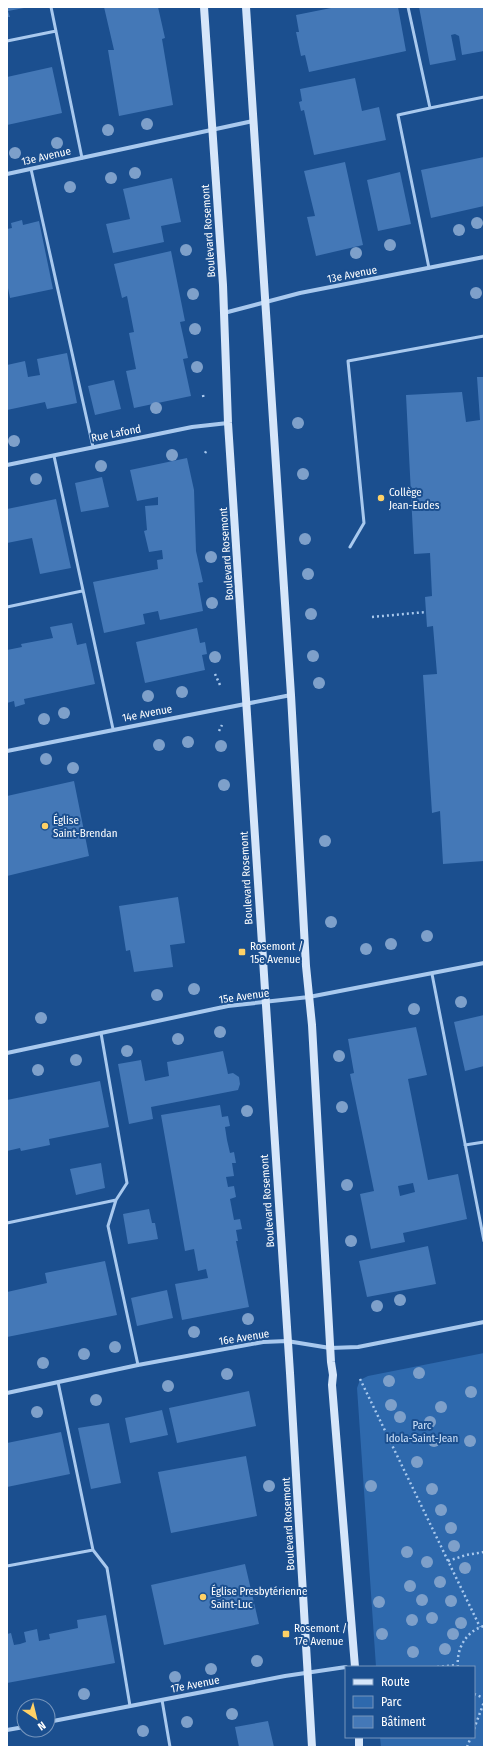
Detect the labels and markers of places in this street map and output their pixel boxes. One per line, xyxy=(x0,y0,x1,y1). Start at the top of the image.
place label: Collège Jean-Eudes xyxy=(389,486,440,512)
marker: Collège Jean-Eudes xyxy=(376,493,386,503)
place label: Église Saint-Brendan xyxy=(53,813,118,840)
marker: Église Saint-Brendan xyxy=(40,821,50,831)
place label: Rosemont / 15e Avenue xyxy=(250,940,303,966)
marker: Rosemont / 15e Avenue xyxy=(237,947,247,957)
place label: Église Presbytérienne Saint-Luc xyxy=(211,1584,307,1611)
marker: Église Presbytérienne Saint-Luc xyxy=(198,1592,208,1602)
place label: Rosemont / 17e Avenue xyxy=(294,1622,347,1648)
marker: Rosemont / 17e Avenue xyxy=(281,1629,291,1639)

